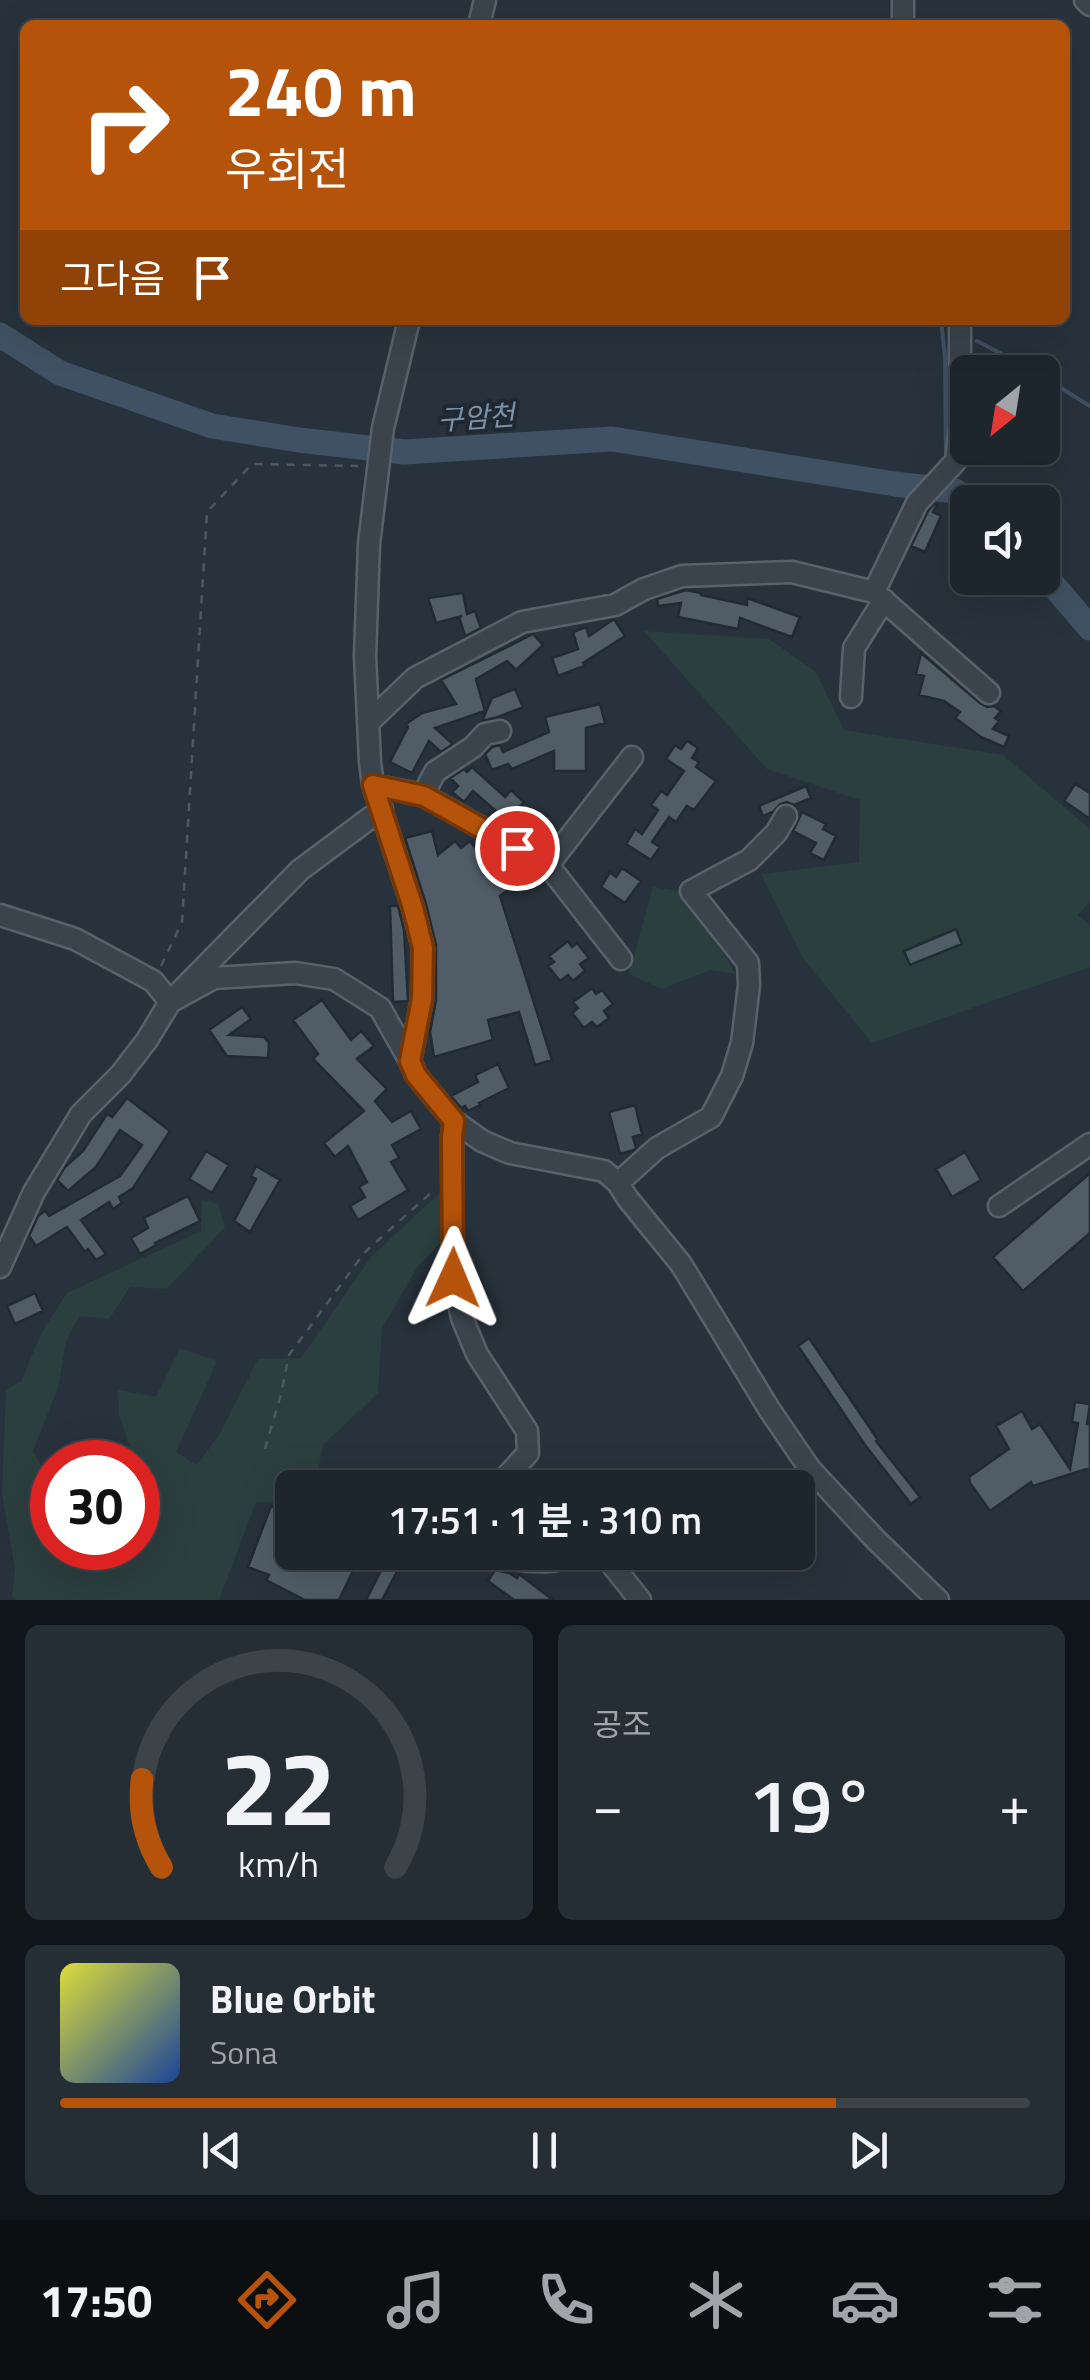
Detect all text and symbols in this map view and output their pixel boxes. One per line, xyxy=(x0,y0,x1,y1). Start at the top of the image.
text: 240 m xyxy=(225,37,417,143)
icon: right xyxy=(60,60,190,190)
text: 우회전 xyxy=(225,134,349,202)
text: 그다음 xyxy=(60,249,165,307)
icon: arrive xyxy=(185,250,240,305)
north arrow xyxy=(950,355,1060,465)
map controls xyxy=(950,355,1060,595)
water label: 구암천 xyxy=(436,393,519,441)
button: sound xyxy=(950,485,1060,595)
pin xyxy=(475,806,560,891)
icon: arrive xyxy=(490,821,545,876)
position arrow xyxy=(401,1226,505,1330)
speed limit sign: 30 xyxy=(30,1440,160,1570)
text: 17:51 · 1 분 · 310 m xyxy=(388,1491,702,1549)
text: 공조 xyxy=(593,1700,651,1748)
text: 22 xyxy=(221,1707,337,1865)
text: 19° xyxy=(748,1747,874,1861)
text: − xyxy=(593,1763,623,1846)
text: + xyxy=(999,1763,1030,1846)
text: km/h xyxy=(238,1836,319,1891)
text: Blue Orbit xyxy=(210,1970,375,2028)
text: Sona xyxy=(210,2028,277,2076)
icon: previous xyxy=(194,2123,249,2178)
icon: pause xyxy=(517,2123,572,2178)
icon: next xyxy=(841,2123,896,2178)
icon: directions xyxy=(232,2265,302,2335)
icon: music xyxy=(381,2265,451,2335)
icon: phone xyxy=(531,2265,601,2335)
icon: climate xyxy=(681,2265,751,2335)
icon: car xyxy=(830,2265,900,2335)
icon: filters xyxy=(980,2265,1050,2335)
text: 17:50 xyxy=(40,2266,152,2334)

